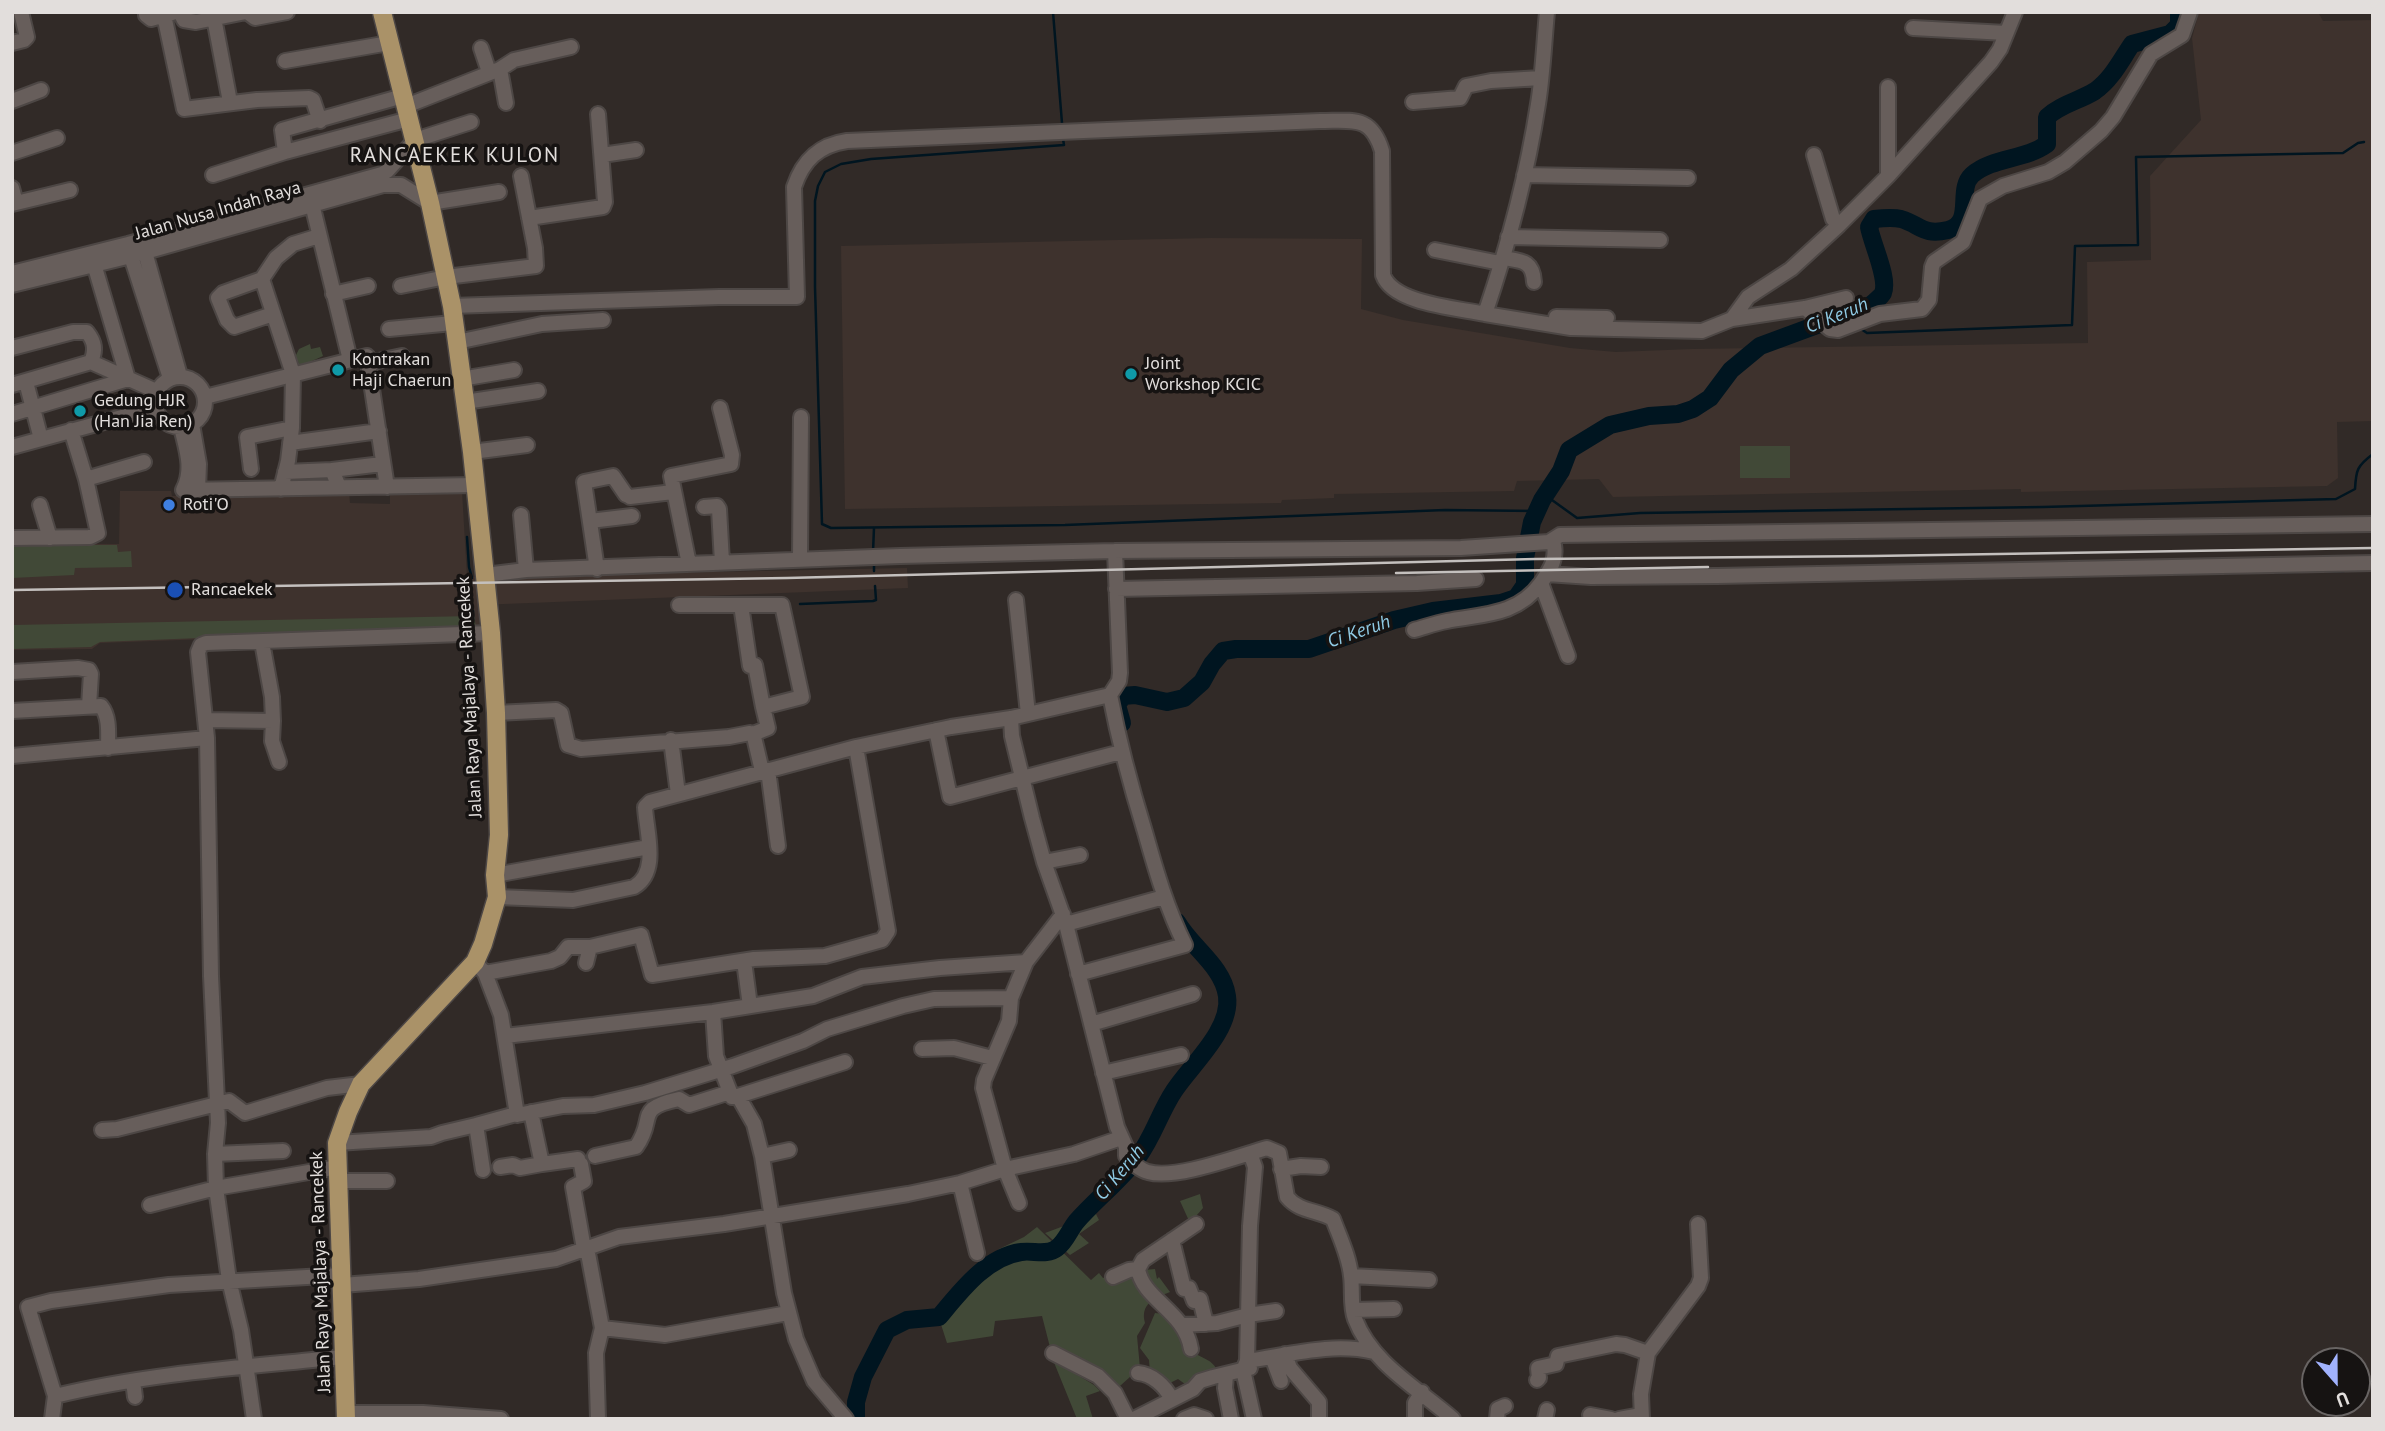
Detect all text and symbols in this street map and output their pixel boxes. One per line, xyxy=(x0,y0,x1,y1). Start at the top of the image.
district label: RANCAEKEK KULON xyxy=(352,143,558,169)
street label: Jalan Nusa Indah Raya xyxy=(133,177,303,245)
water label: Ci Keruh xyxy=(1803,293,1871,339)
place label: Kontrakan Haji Chaerun xyxy=(352,349,451,392)
place label: Joint Workshop KCIC xyxy=(1145,353,1261,396)
marker: Kontrakan Haji Chaerun xyxy=(330,362,346,378)
marker: Joint Workshop KCIC xyxy=(1123,366,1139,382)
place label: Gedung HJR (Han Jia Ren) xyxy=(94,390,192,432)
marker: Gedung HJR (Han Jia Ren) xyxy=(72,403,88,419)
place label: Roti'O xyxy=(183,494,229,516)
marker: Roti'O xyxy=(161,497,177,513)
street label: Jalan Raya Majalaya - Rancekek xyxy=(453,576,487,818)
place label: Rancaekek xyxy=(191,579,273,601)
marker: Rancaekek xyxy=(165,580,185,600)
water label: Ci Keruh xyxy=(1324,611,1394,653)
water label: Ci Keruh xyxy=(1090,1141,1150,1205)
street label: Jalan Raya Majalaya - Rancekek xyxy=(306,1151,336,1393)
north arrow xyxy=(2301,1347,2371,1417)
text: U xyxy=(2333,1386,2353,1413)

